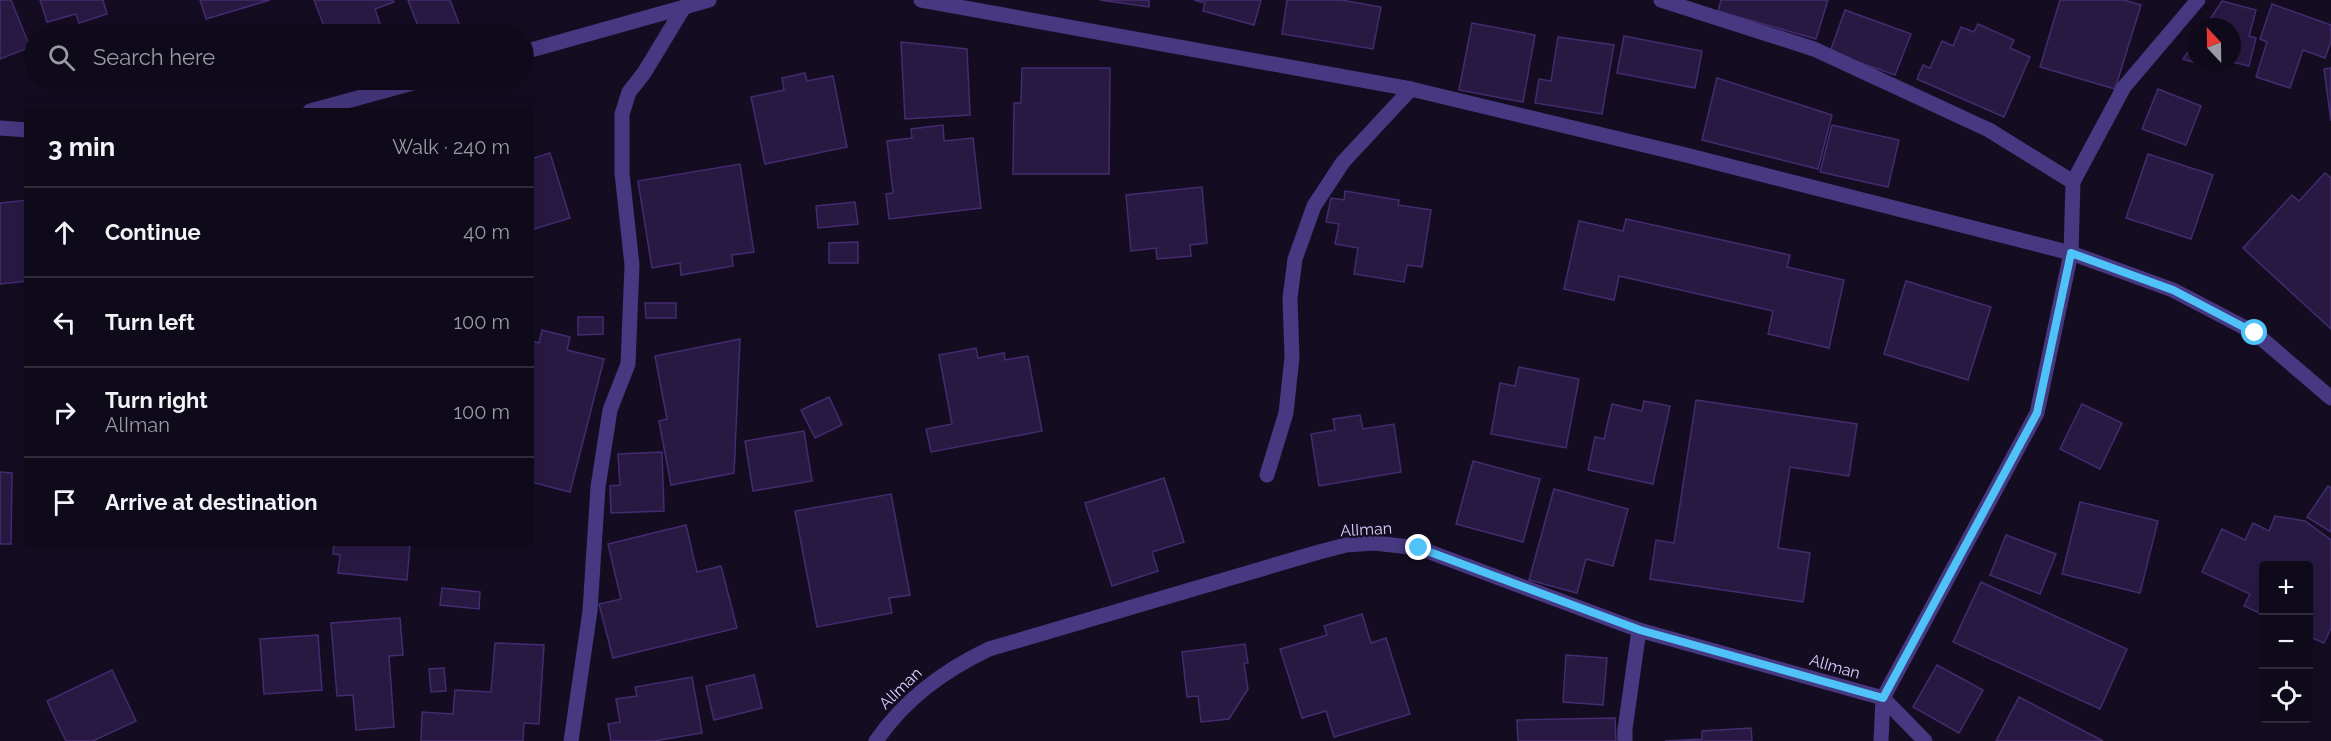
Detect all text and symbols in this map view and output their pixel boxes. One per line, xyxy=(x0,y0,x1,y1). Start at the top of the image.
north arrow xyxy=(2187,18,2241,72)
search box xyxy=(24,24,534,90)
icon: search xyxy=(45,41,78,74)
text: Search here xyxy=(93,44,215,70)
text: 3 min xyxy=(48,132,115,162)
text: Walk · 240 m xyxy=(392,135,510,159)
icon: ahead xyxy=(48,216,81,249)
text: Continue xyxy=(105,219,201,245)
text: 40 m xyxy=(463,220,510,244)
icon: left xyxy=(48,306,81,339)
text: Turn left xyxy=(105,309,195,335)
text: 100 m xyxy=(453,310,510,334)
route start xyxy=(2241,319,2267,345)
text: Turn right xyxy=(105,387,208,413)
icon: right xyxy=(48,396,81,429)
text: 100 m xyxy=(453,400,510,424)
text: AlIman xyxy=(105,413,170,437)
icon: arrive xyxy=(48,486,81,519)
text: Arrive at destination xyxy=(105,489,318,515)
street label: AlIman xyxy=(1340,519,1392,540)
route end xyxy=(1405,534,1431,560)
map controls xyxy=(2259,561,2313,723)
button: + xyxy=(2259,561,2313,615)
button: − xyxy=(2259,615,2313,669)
street label: AlIman xyxy=(1807,650,1862,683)
street label: AlIman xyxy=(875,664,926,713)
button: locate xyxy=(2259,669,2313,723)

